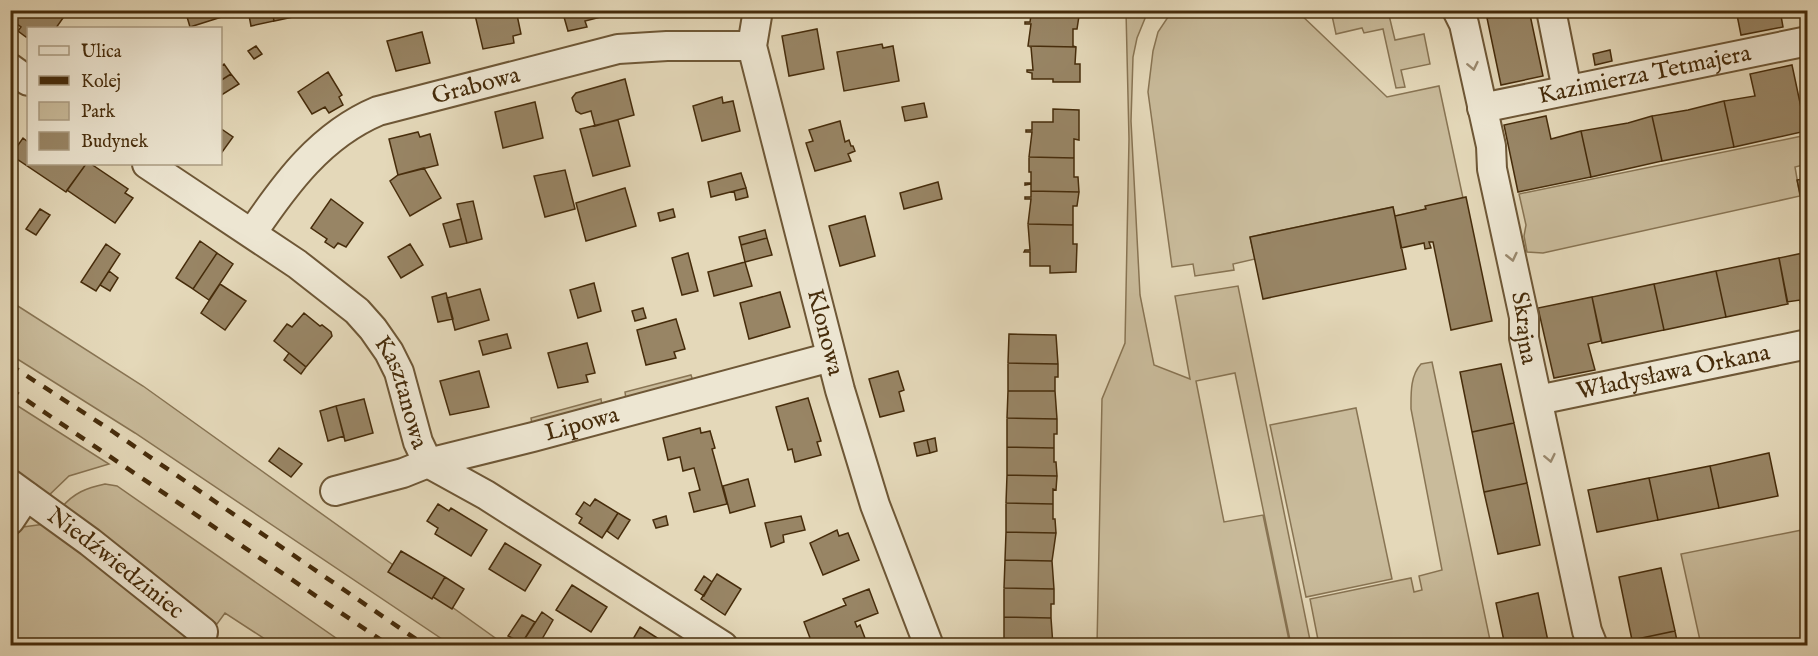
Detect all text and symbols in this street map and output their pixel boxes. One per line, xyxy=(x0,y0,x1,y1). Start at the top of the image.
legend xyxy=(27,27,222,165)
street label: Kazimierza Tetmajera xyxy=(1536,38,1754,112)
text: Ulica xyxy=(81,41,122,64)
street label: Grabowa xyxy=(428,59,524,112)
one-way arrow xyxy=(1466,61,1479,71)
text: Kolej xyxy=(81,71,121,94)
text: Park xyxy=(81,101,116,124)
text: Budynek xyxy=(81,131,148,154)
one-way arrow xyxy=(1504,252,1517,262)
street label: Klonowa xyxy=(799,286,851,379)
street label: Skrajna xyxy=(1503,289,1545,368)
street label: Kasztanowa xyxy=(367,330,435,455)
street label: Władysława Orkana xyxy=(1574,337,1773,407)
street label: Lipowa xyxy=(541,399,623,449)
one-way arrow xyxy=(1543,452,1556,462)
street label: Niedźwiedziniec xyxy=(41,500,190,626)

